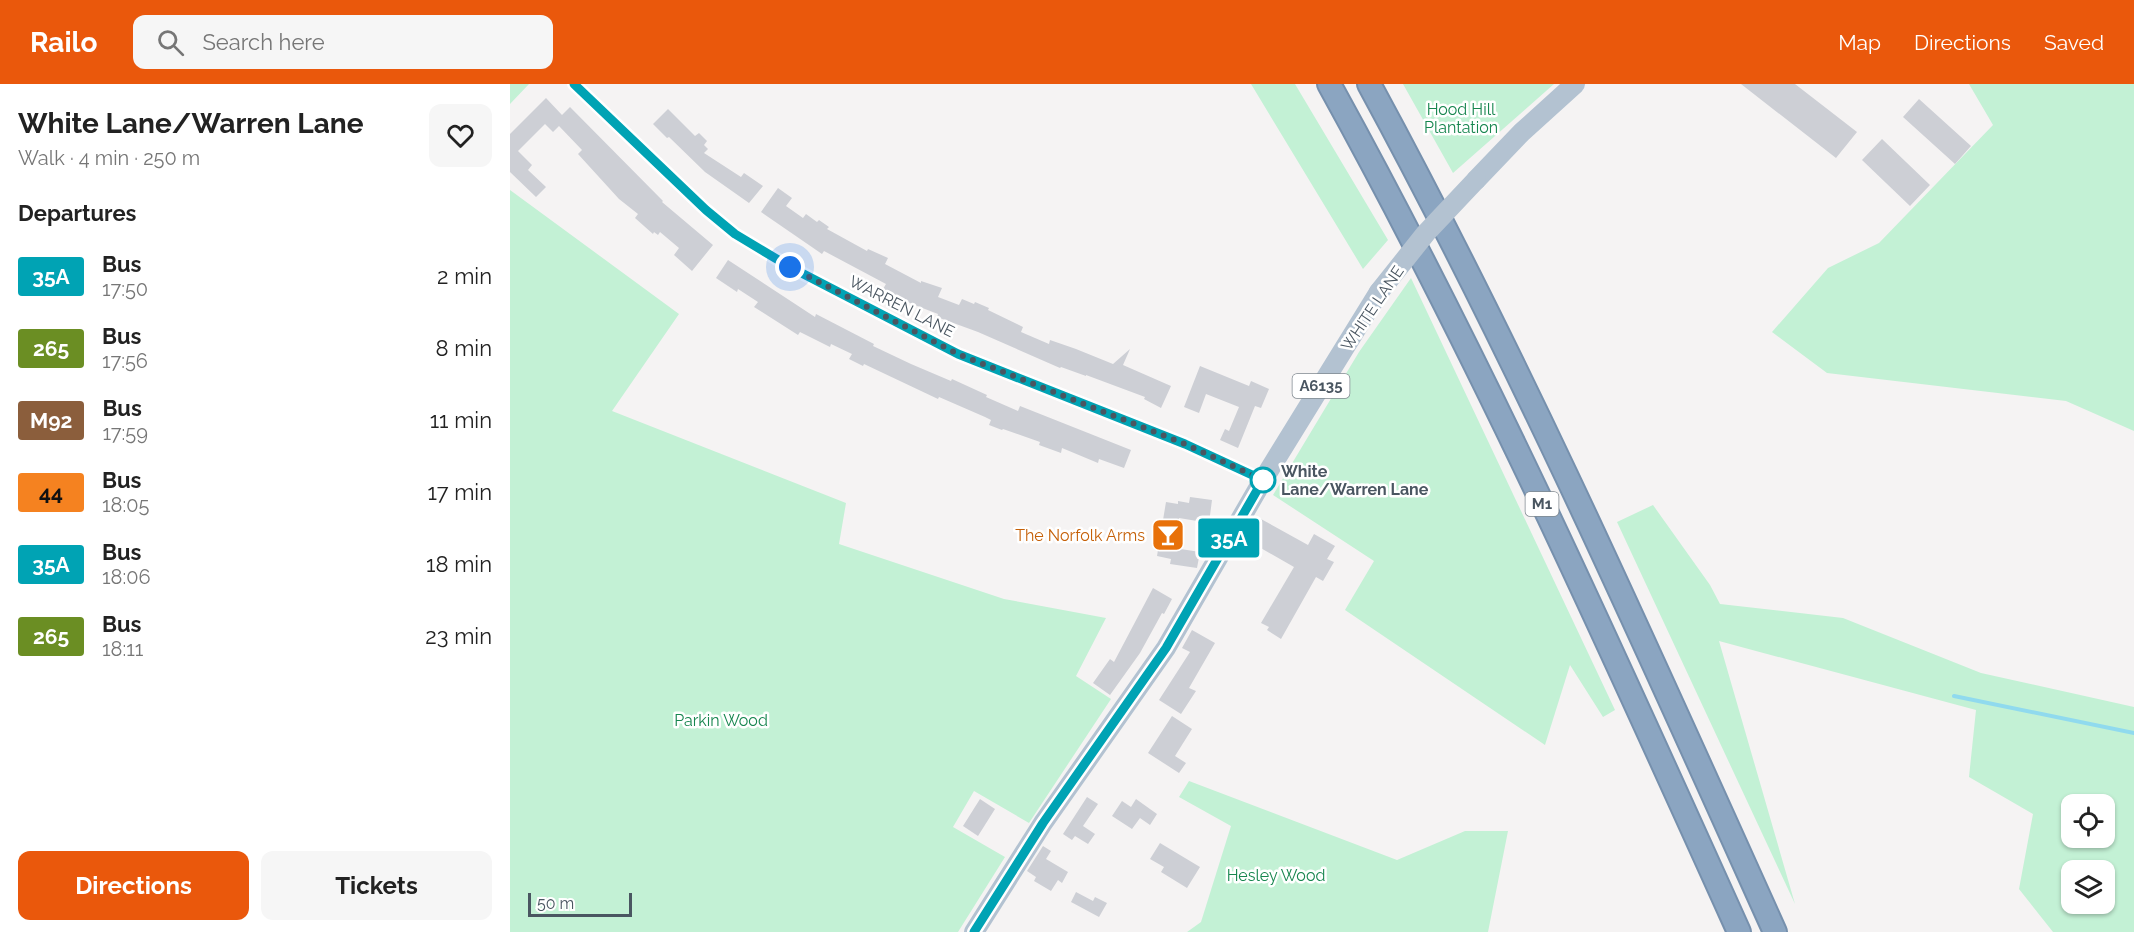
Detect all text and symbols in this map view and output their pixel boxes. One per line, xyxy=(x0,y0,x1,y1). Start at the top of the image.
search box xyxy=(133,15,553,69)
text: Railo xyxy=(30,26,97,59)
icon: search xyxy=(154,26,187,59)
text: Search here xyxy=(202,29,325,55)
text: Map xyxy=(1838,30,1881,55)
text: Directions xyxy=(1914,30,2011,55)
text: Saved xyxy=(2044,30,2104,55)
park label: Hood Hill Plantation xyxy=(1424,100,1498,137)
button: heart xyxy=(429,104,492,167)
text: White Lane/Warren Lane xyxy=(18,107,363,140)
text: Walk · 4 min · 250 m xyxy=(18,146,200,170)
text: Departures xyxy=(18,200,136,226)
text: Bus xyxy=(102,251,141,277)
your location xyxy=(775,252,805,282)
street label: WHITE LANE xyxy=(1337,262,1408,354)
text: 2 min xyxy=(437,263,492,289)
text: 35A xyxy=(32,264,70,289)
street label: WARREN LANE xyxy=(846,272,958,341)
text: 17:50 xyxy=(102,277,148,301)
text: Bus xyxy=(102,323,141,349)
text: 8 min xyxy=(436,335,492,361)
text: 265 xyxy=(33,336,69,361)
text: 17:56 xyxy=(102,349,148,373)
road number: A6135 xyxy=(1292,374,1350,398)
text: Bus xyxy=(102,395,142,421)
text: 11 min xyxy=(430,407,492,433)
text: M92 xyxy=(30,408,72,433)
text: 17:59 xyxy=(102,421,148,445)
place label: White Lane/Warren Lane xyxy=(1281,462,1429,499)
text: Bus xyxy=(102,467,141,493)
marker: White Lane/Warren Lane xyxy=(1250,467,1276,493)
text: 17 min xyxy=(427,479,492,505)
text: 44 xyxy=(39,480,63,505)
road number: M1 xyxy=(1526,492,1558,516)
text: 18:05 xyxy=(102,493,149,517)
bar icon: The Norfolk Arms xyxy=(1150,517,1186,553)
line badge: 35A xyxy=(1194,518,1264,558)
place label: The Norfolk Arms xyxy=(1015,526,1145,545)
text: 35A xyxy=(1210,526,1248,551)
text: Bus xyxy=(102,539,141,565)
text: 18 min xyxy=(426,551,492,577)
text: 35A xyxy=(32,552,70,577)
text: 18:06 xyxy=(102,565,150,589)
text: Bus xyxy=(102,611,141,637)
text: 23 min xyxy=(425,623,492,649)
text: 265 xyxy=(33,624,69,649)
text: 18:11 xyxy=(102,637,143,661)
park label: Parkin Wood xyxy=(674,711,768,730)
map controls xyxy=(2061,794,2115,914)
button: locate xyxy=(2061,794,2115,848)
button: Directions xyxy=(18,851,249,920)
button: Tickets xyxy=(261,851,492,920)
button: layers xyxy=(2061,860,2115,914)
park label: Hesley Wood xyxy=(1227,866,1325,885)
scale bar xyxy=(528,890,632,918)
text: 50 m xyxy=(537,894,574,913)

